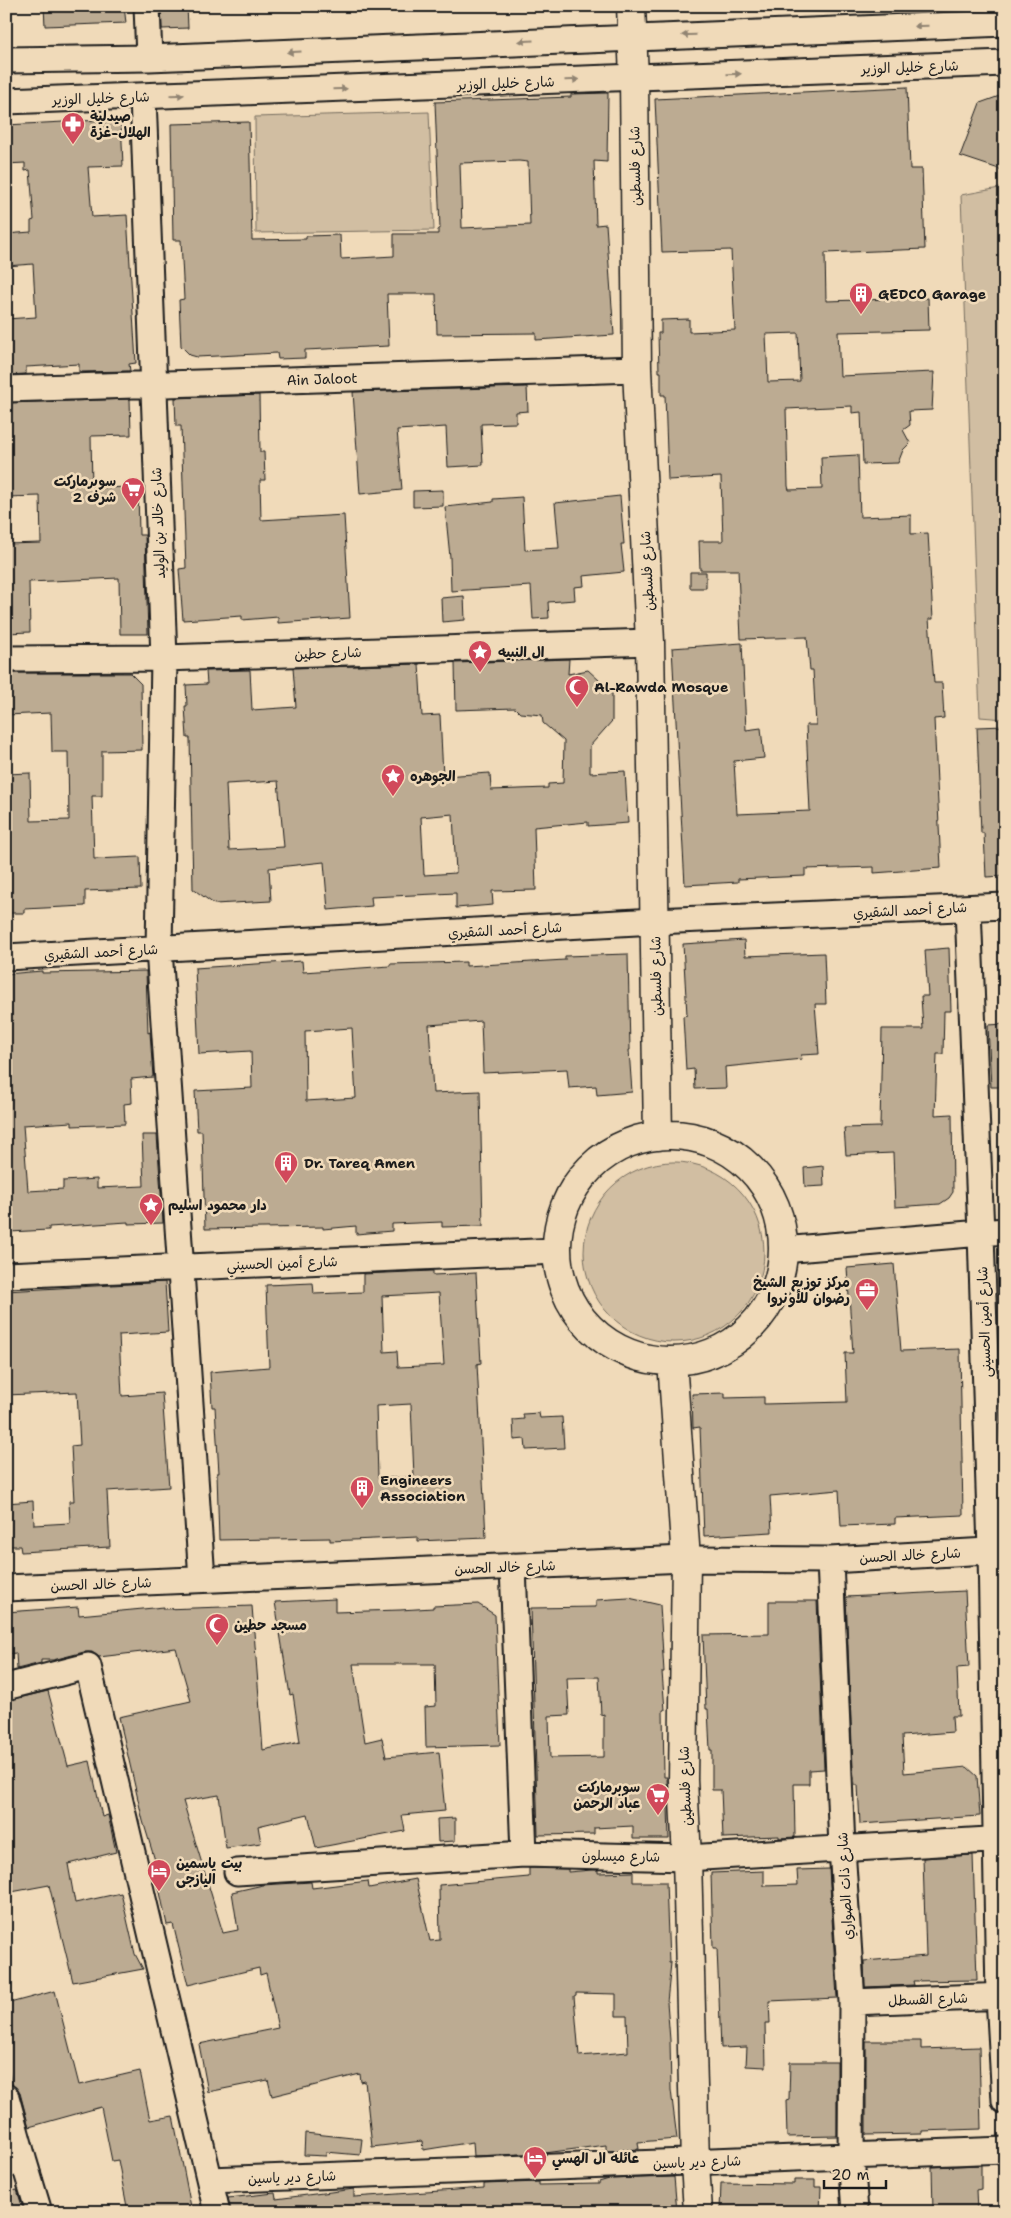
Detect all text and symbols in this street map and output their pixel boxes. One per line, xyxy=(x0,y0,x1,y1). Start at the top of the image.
one-way arrow xyxy=(913,22,929,30)
one-way arrow xyxy=(680,31,696,39)
one-way arrow xyxy=(518,38,534,46)
one-way arrow xyxy=(286,48,302,56)
street label: شارع خليل الوزير xyxy=(860,56,959,79)
one-way arrow xyxy=(727,70,743,78)
street label: شارع خليل الوزير xyxy=(456,72,555,95)
one-way arrow xyxy=(564,76,580,84)
one-way arrow xyxy=(332,85,348,93)
street label: شارع خليل الوزير xyxy=(51,87,150,110)
one-way arrow xyxy=(170,91,186,99)
place label: صيدلية الهلال-غزة xyxy=(90,107,151,141)
pharmacy icon: صيدلية الهلال-غزة xyxy=(60,111,86,145)
street label: شارع فلسطين xyxy=(625,126,646,206)
building icon: GEDCO Garage xyxy=(848,281,874,315)
place label: GEDCO Garage xyxy=(878,285,986,303)
street label: Ain Jaloot xyxy=(286,369,358,389)
street label: شارع خالد بن الوليد xyxy=(147,467,170,579)
place label: سوبرماركت شرف 2 xyxy=(54,472,116,506)
supermarket icon: سوبرماركت شرف 2 xyxy=(120,476,146,510)
street label: شارع فلسطين xyxy=(636,530,659,611)
place icon: ال النبيه xyxy=(467,639,493,673)
street label: شارع حطين xyxy=(294,643,362,664)
place label: ال النبيه xyxy=(498,643,545,661)
mosque icon: Al-Rawda Mosque xyxy=(564,674,590,708)
place label: Al-Rawda Mosque xyxy=(594,678,728,696)
place icon: الجوهره xyxy=(380,763,406,797)
place label: الجوهره xyxy=(410,767,456,786)
street label: شارع أحمد الشقيري xyxy=(853,898,968,924)
street label: شارع أحمد الشقيري xyxy=(448,918,563,944)
street label: شارع فلسطين xyxy=(646,936,667,1016)
street label: شارع أحمد الشقيري xyxy=(44,940,159,966)
building icon: Dr. Tareq Amen xyxy=(273,1150,299,1184)
place label: Dr. Tareq Amen xyxy=(304,1154,415,1172)
place icon: دار محمود اسليم xyxy=(138,1192,164,1226)
place label: دار محمود اسليم xyxy=(168,1196,267,1216)
street label: شارع أمين الحسيني xyxy=(226,1252,338,1278)
street label: شارع أمين الحسيني xyxy=(973,1266,999,1378)
place label: مركز توزيع الشيخ رضوان للأونروا xyxy=(753,1273,850,1308)
office icon: مركز توزيع الشيخ رضوان للأونروا xyxy=(854,1277,880,1311)
place label: Engineers Association xyxy=(380,1471,465,1505)
building icon: Engineers Association xyxy=(349,1475,375,1509)
street label: شارع خالد الحسن xyxy=(859,1543,961,1568)
street label: شارع خالد الحسن xyxy=(454,1556,556,1579)
street label: شارع خالد الحسن xyxy=(50,1573,152,1596)
mosque icon: مسجد حطين xyxy=(204,1612,230,1646)
place label: مسجد حطين xyxy=(234,1616,307,1634)
street label: شارع فلسطين xyxy=(675,1746,696,1826)
place label: سوبرماركت عباد الرحمن xyxy=(573,1778,641,1812)
supermarket icon: سوبرماركت عباد الرحمن xyxy=(645,1782,671,1816)
street label: شارع ذات الصواري xyxy=(833,1832,859,1940)
street label: شارع ميسلون xyxy=(582,1846,660,1867)
place label: بيت ياسمين اليازجى xyxy=(176,1854,242,1888)
hotel icon: بيت ياسمين اليازجى xyxy=(146,1858,172,1892)
street label: شارع القسطل xyxy=(888,1989,968,2010)
hotel icon: عائله ال الهسي xyxy=(522,2145,548,2179)
place label: عائله ال الهسي xyxy=(552,2149,639,2171)
street label: شارع دير ياسين xyxy=(653,2151,741,2174)
scale bar xyxy=(824,2158,886,2190)
text: 20 m xyxy=(831,2165,870,2185)
street label: شارع دير ياسين xyxy=(248,2166,336,2189)

